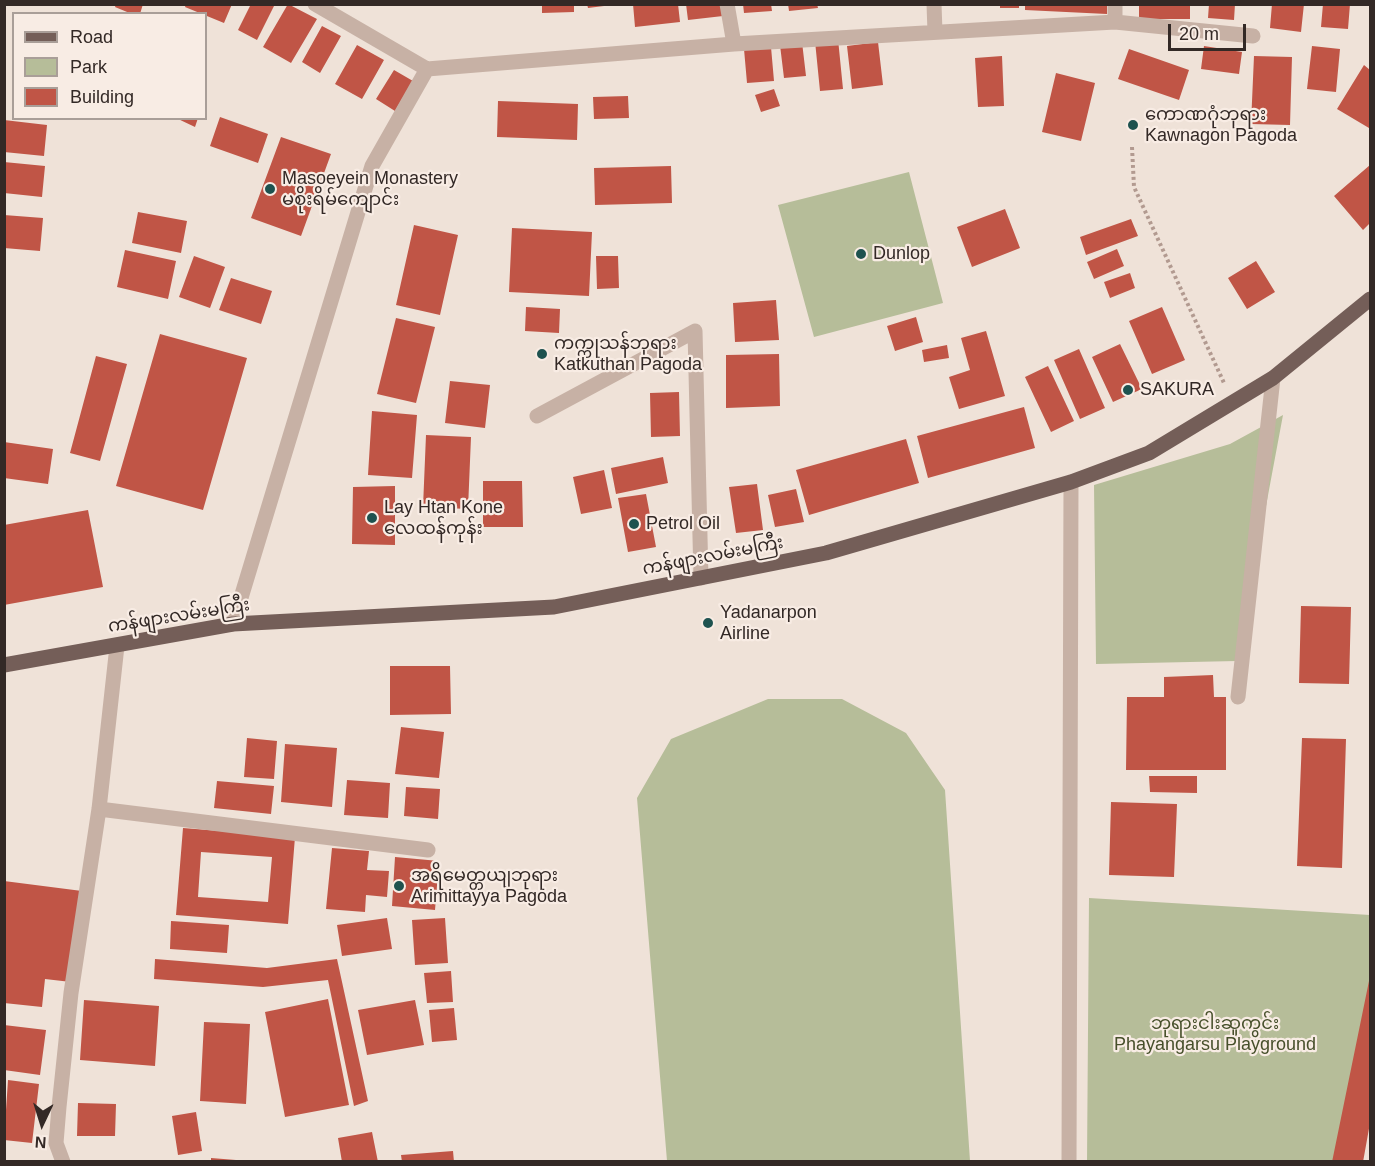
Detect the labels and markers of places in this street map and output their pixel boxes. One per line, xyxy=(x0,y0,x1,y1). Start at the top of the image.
place label: ကောဏဂုံဘုရား Kawnagon Pagoda xyxy=(1145,104,1297,146)
marker: ကောဏဂုံဘုရား Kawnagon Pagoda xyxy=(1126,118,1140,132)
place label: Masoeyein Monastery မစိုးရိမ်ကျောင်း xyxy=(282,168,458,210)
marker: Masoeyein Monastery မစိုးရိမ်ကျောင်း xyxy=(263,182,277,196)
place label: Dunlop xyxy=(873,243,930,265)
marker: Dunlop xyxy=(854,247,868,261)
place label: ကက္ကုသန်ဘုရား Katkuthan Pagoda xyxy=(554,333,702,376)
marker: ကက္ကုသန်ဘုရား Katkuthan Pagoda xyxy=(535,347,549,361)
place label: SAKURA xyxy=(1140,379,1214,401)
marker: SAKURA xyxy=(1121,383,1135,397)
place label: Lay Htan Kone လေထန်ကုန်း xyxy=(384,497,503,540)
marker: Lay Htan Kone လေထန်ကုန်း xyxy=(365,511,379,525)
place label: Petrol Oil xyxy=(646,513,720,535)
marker: Petrol Oil xyxy=(627,517,641,531)
place label: Yadanarpon Airline xyxy=(720,602,817,644)
marker: Yadanarpon Airline xyxy=(701,616,715,630)
place label: အရိမေတ္တယျဘုရား Arimittayya Pagoda xyxy=(411,865,567,908)
marker: အရိမေတ္တယျဘုရား Arimittayya Pagoda xyxy=(392,879,406,893)

